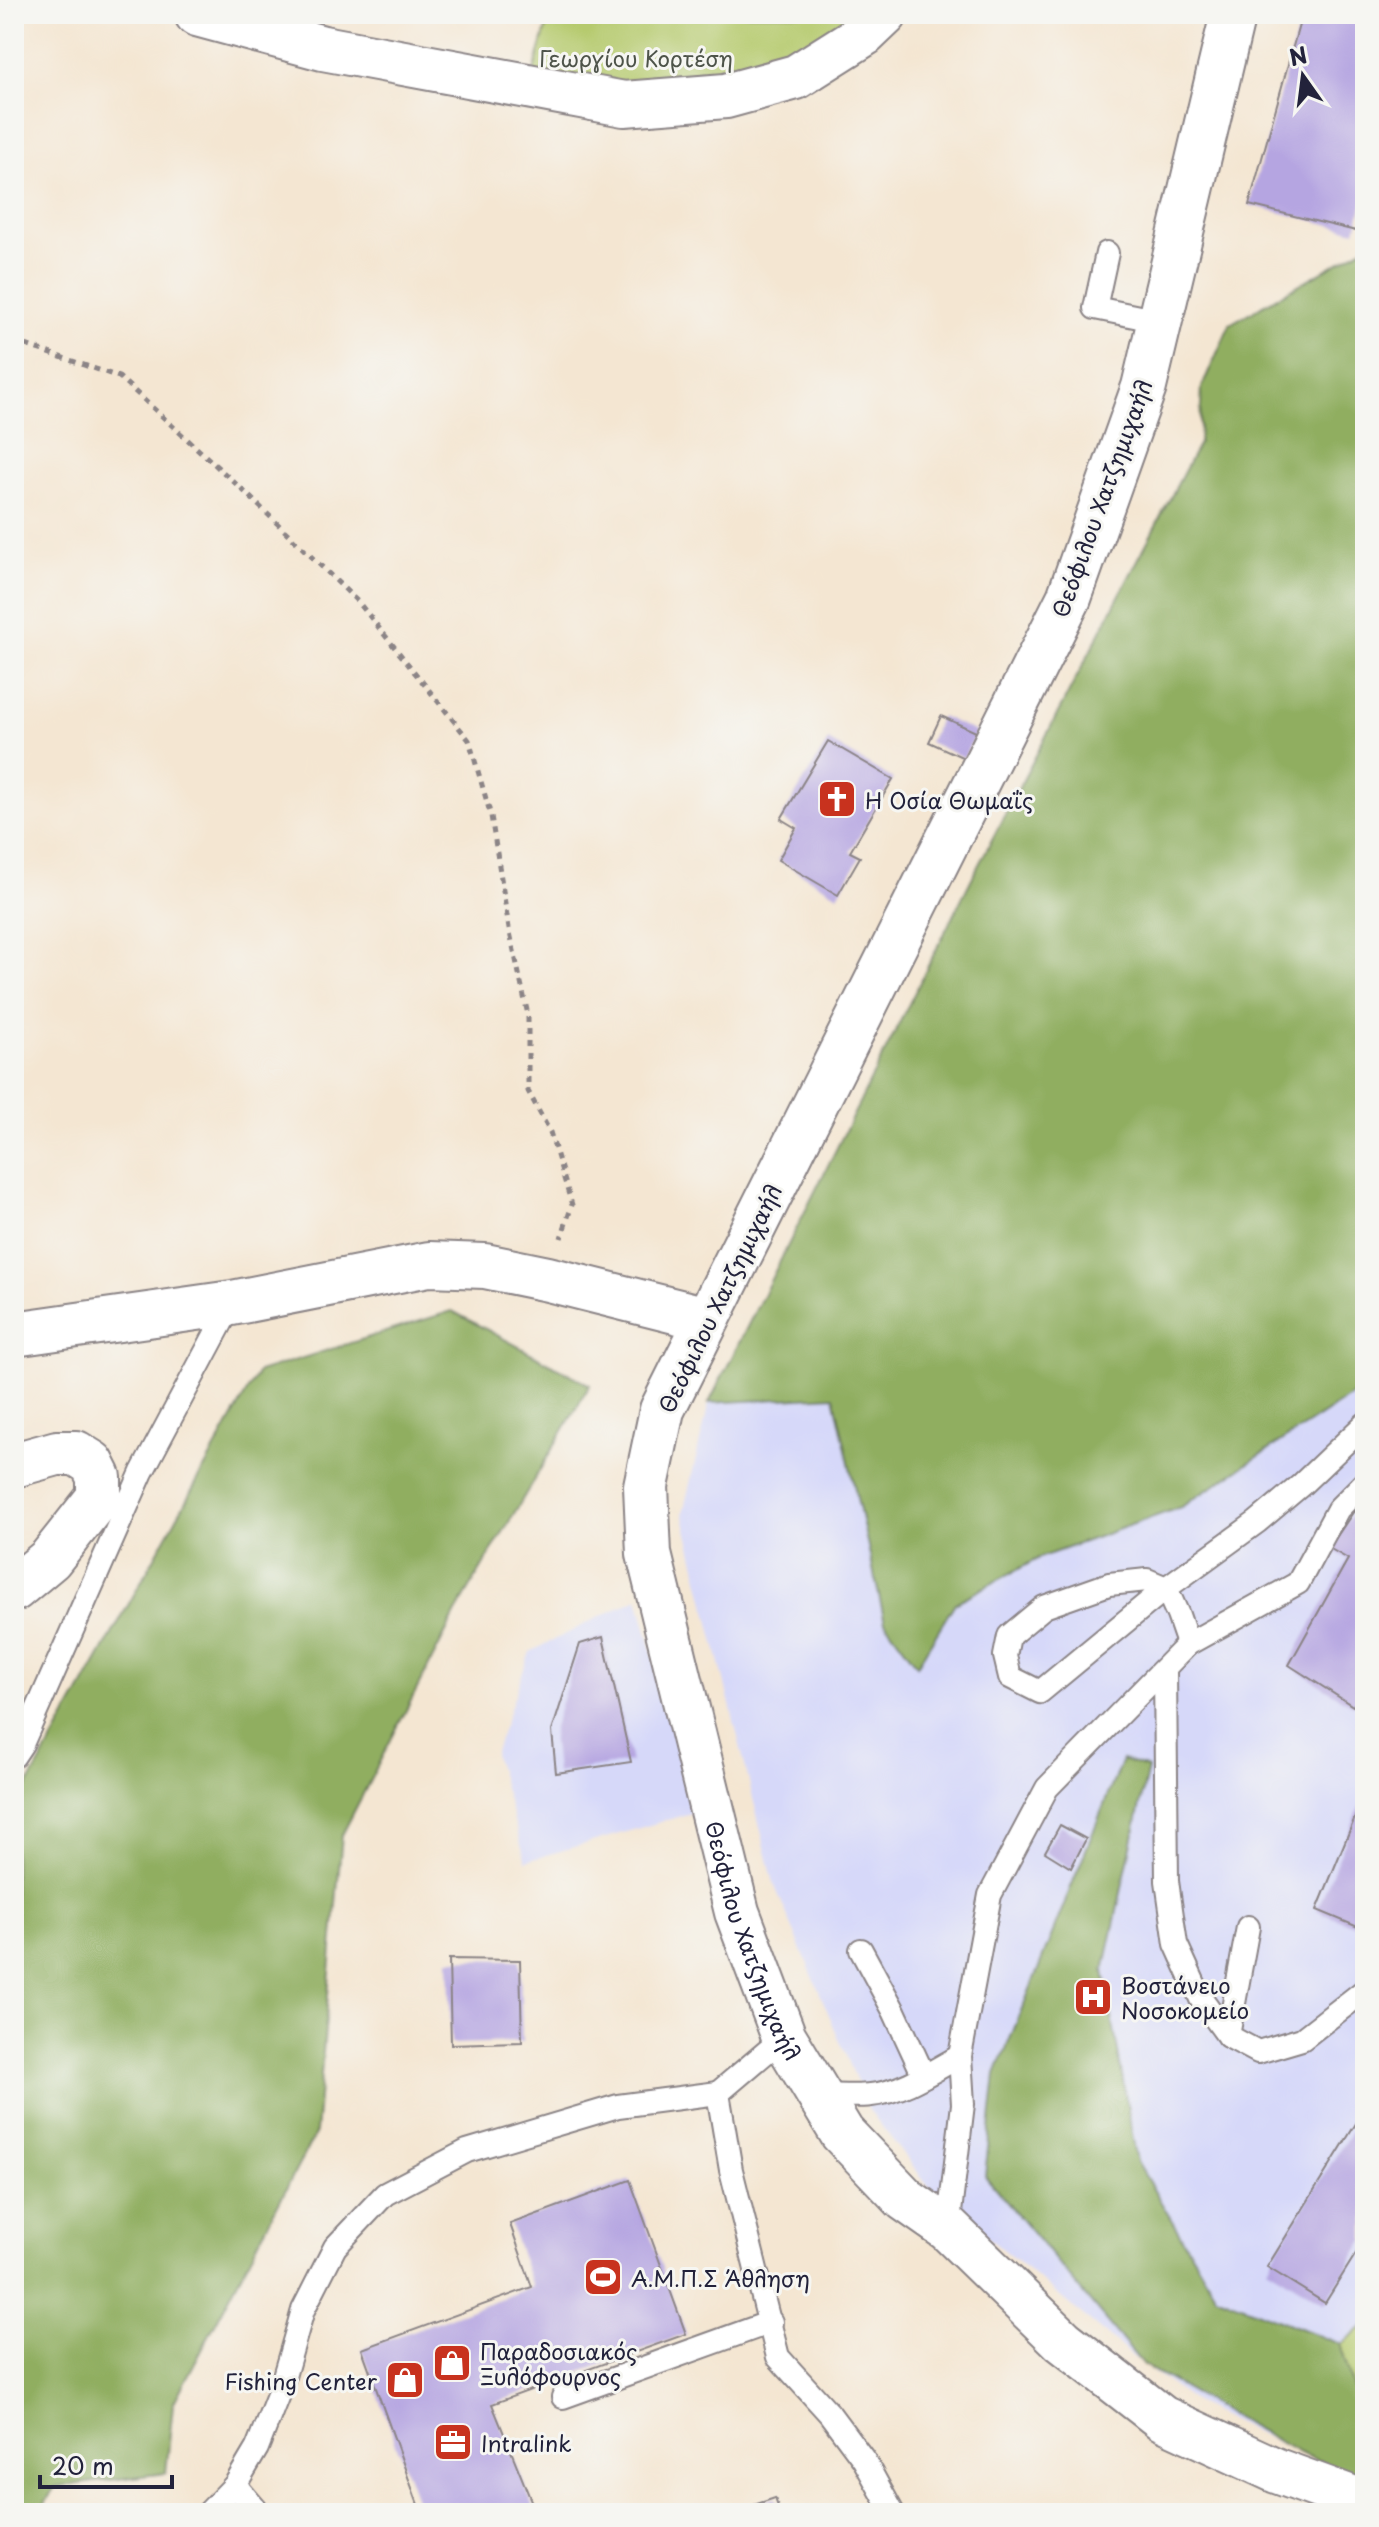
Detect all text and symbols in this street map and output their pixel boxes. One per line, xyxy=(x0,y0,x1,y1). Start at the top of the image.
north arrow xyxy=(1263,36,1343,116)
text: N xyxy=(1285,37,1310,73)
park label: Γεωργίου Κορτέση xyxy=(539,41,733,74)
street label: Θεόφιλου Χατζημιχαήλ xyxy=(1043,374,1159,622)
church icon: Η Οσία Θωμαΐς xyxy=(816,778,858,820)
place label: Η Οσία Θωμαΐς xyxy=(865,783,1033,816)
street label: Θεόφιλου Χατζημιχαήλ xyxy=(649,1178,789,1418)
street label: Θεόφιλου Χατζημιχαήλ xyxy=(699,1817,811,2066)
place label: Βοστάνειο Νοσοκομείο xyxy=(1121,1968,1249,2026)
hospital icon: Βοστάνειο Νοσοκομείο xyxy=(1072,1976,1114,2018)
sports icon: Α.Μ.Π.Σ Άθληση xyxy=(582,2256,624,2298)
place label: Α.Μ.Π.Σ Άθληση xyxy=(631,2261,810,2294)
place label: Παραδοσιακός Ξυλόφουρνος xyxy=(480,2334,637,2392)
shop icon: Παραδοσιακός Ξυλόφουρνος xyxy=(431,2342,473,2384)
shop icon: Fishing Center xyxy=(384,2359,426,2401)
place label: Fishing Center xyxy=(224,2364,378,2397)
office icon: Intralink xyxy=(432,2421,474,2463)
place label: Intralink xyxy=(481,2426,572,2459)
scale bar xyxy=(40,2439,172,2489)
text: 20 m xyxy=(52,2447,114,2483)

